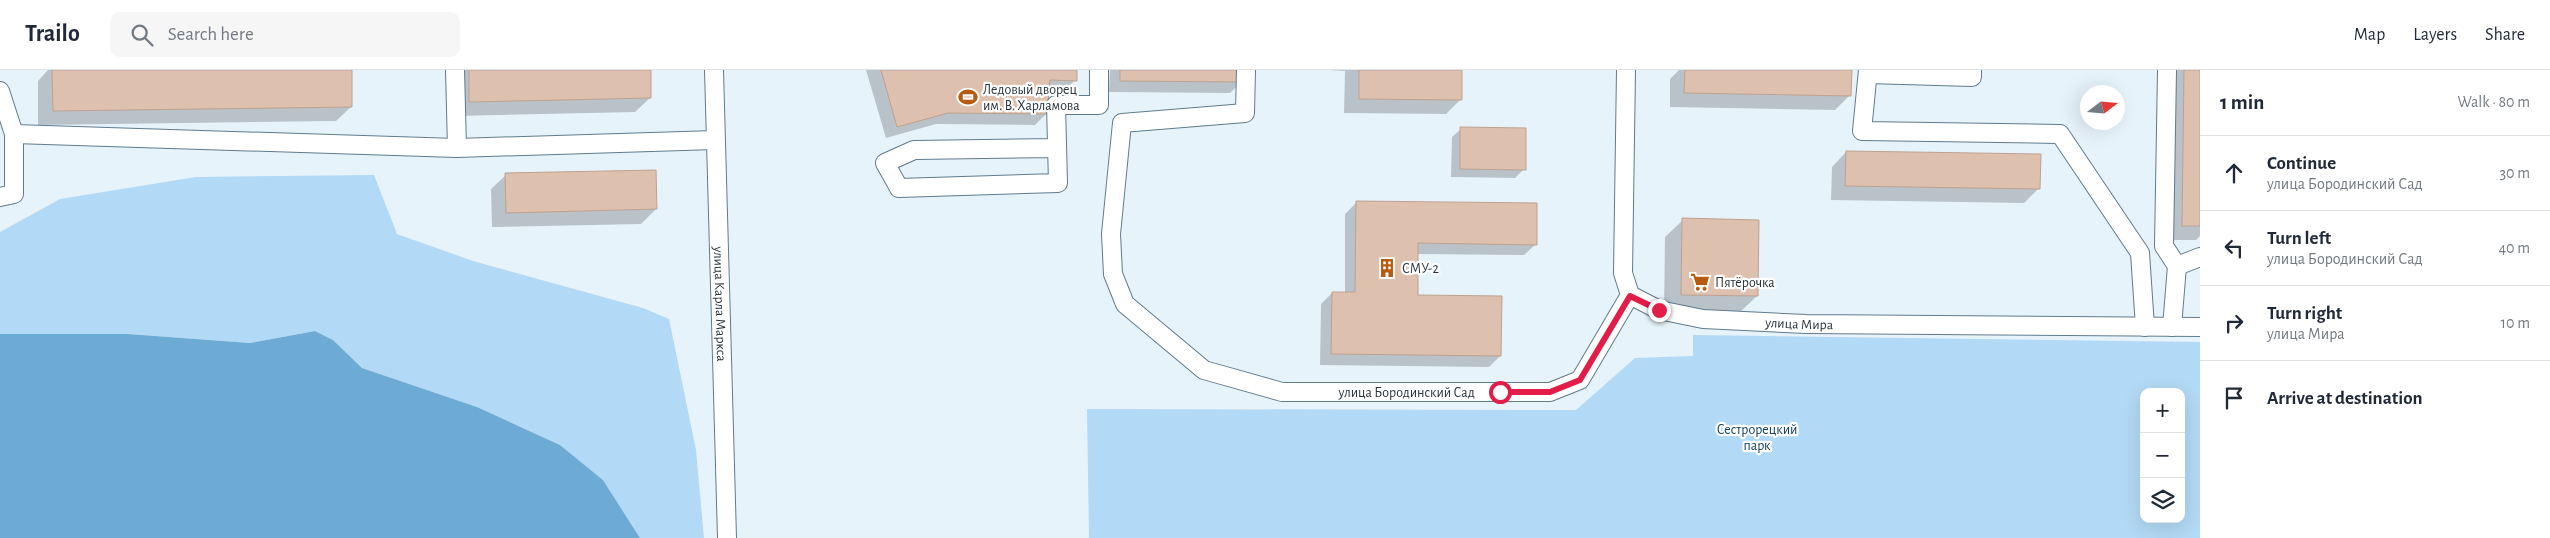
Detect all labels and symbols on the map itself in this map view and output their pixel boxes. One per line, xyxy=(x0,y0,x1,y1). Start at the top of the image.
place label: Ледовый дворец им. В. Харламова xyxy=(983,83,1080,113)
north arrow xyxy=(2080,85,2125,130)
sports icon: Ледовый дворец им. В. Харламова xyxy=(957,86,979,108)
street label: улица Карла Маркса xyxy=(711,245,728,362)
building icon: СМУ-2 xyxy=(1376,257,1398,279)
place label: СМУ-2 xyxy=(1402,262,1439,276)
supermarket icon: Пятёрочка xyxy=(1689,271,1711,293)
place label: Пятёрочка xyxy=(1715,276,1775,290)
route end xyxy=(1648,299,1671,322)
street label: улица Мира xyxy=(1764,316,1834,332)
route start xyxy=(1489,381,1512,404)
street label: улица Бородинский Сад xyxy=(1338,386,1475,400)
park label: Сестрорецкий парк xyxy=(1717,423,1797,453)

